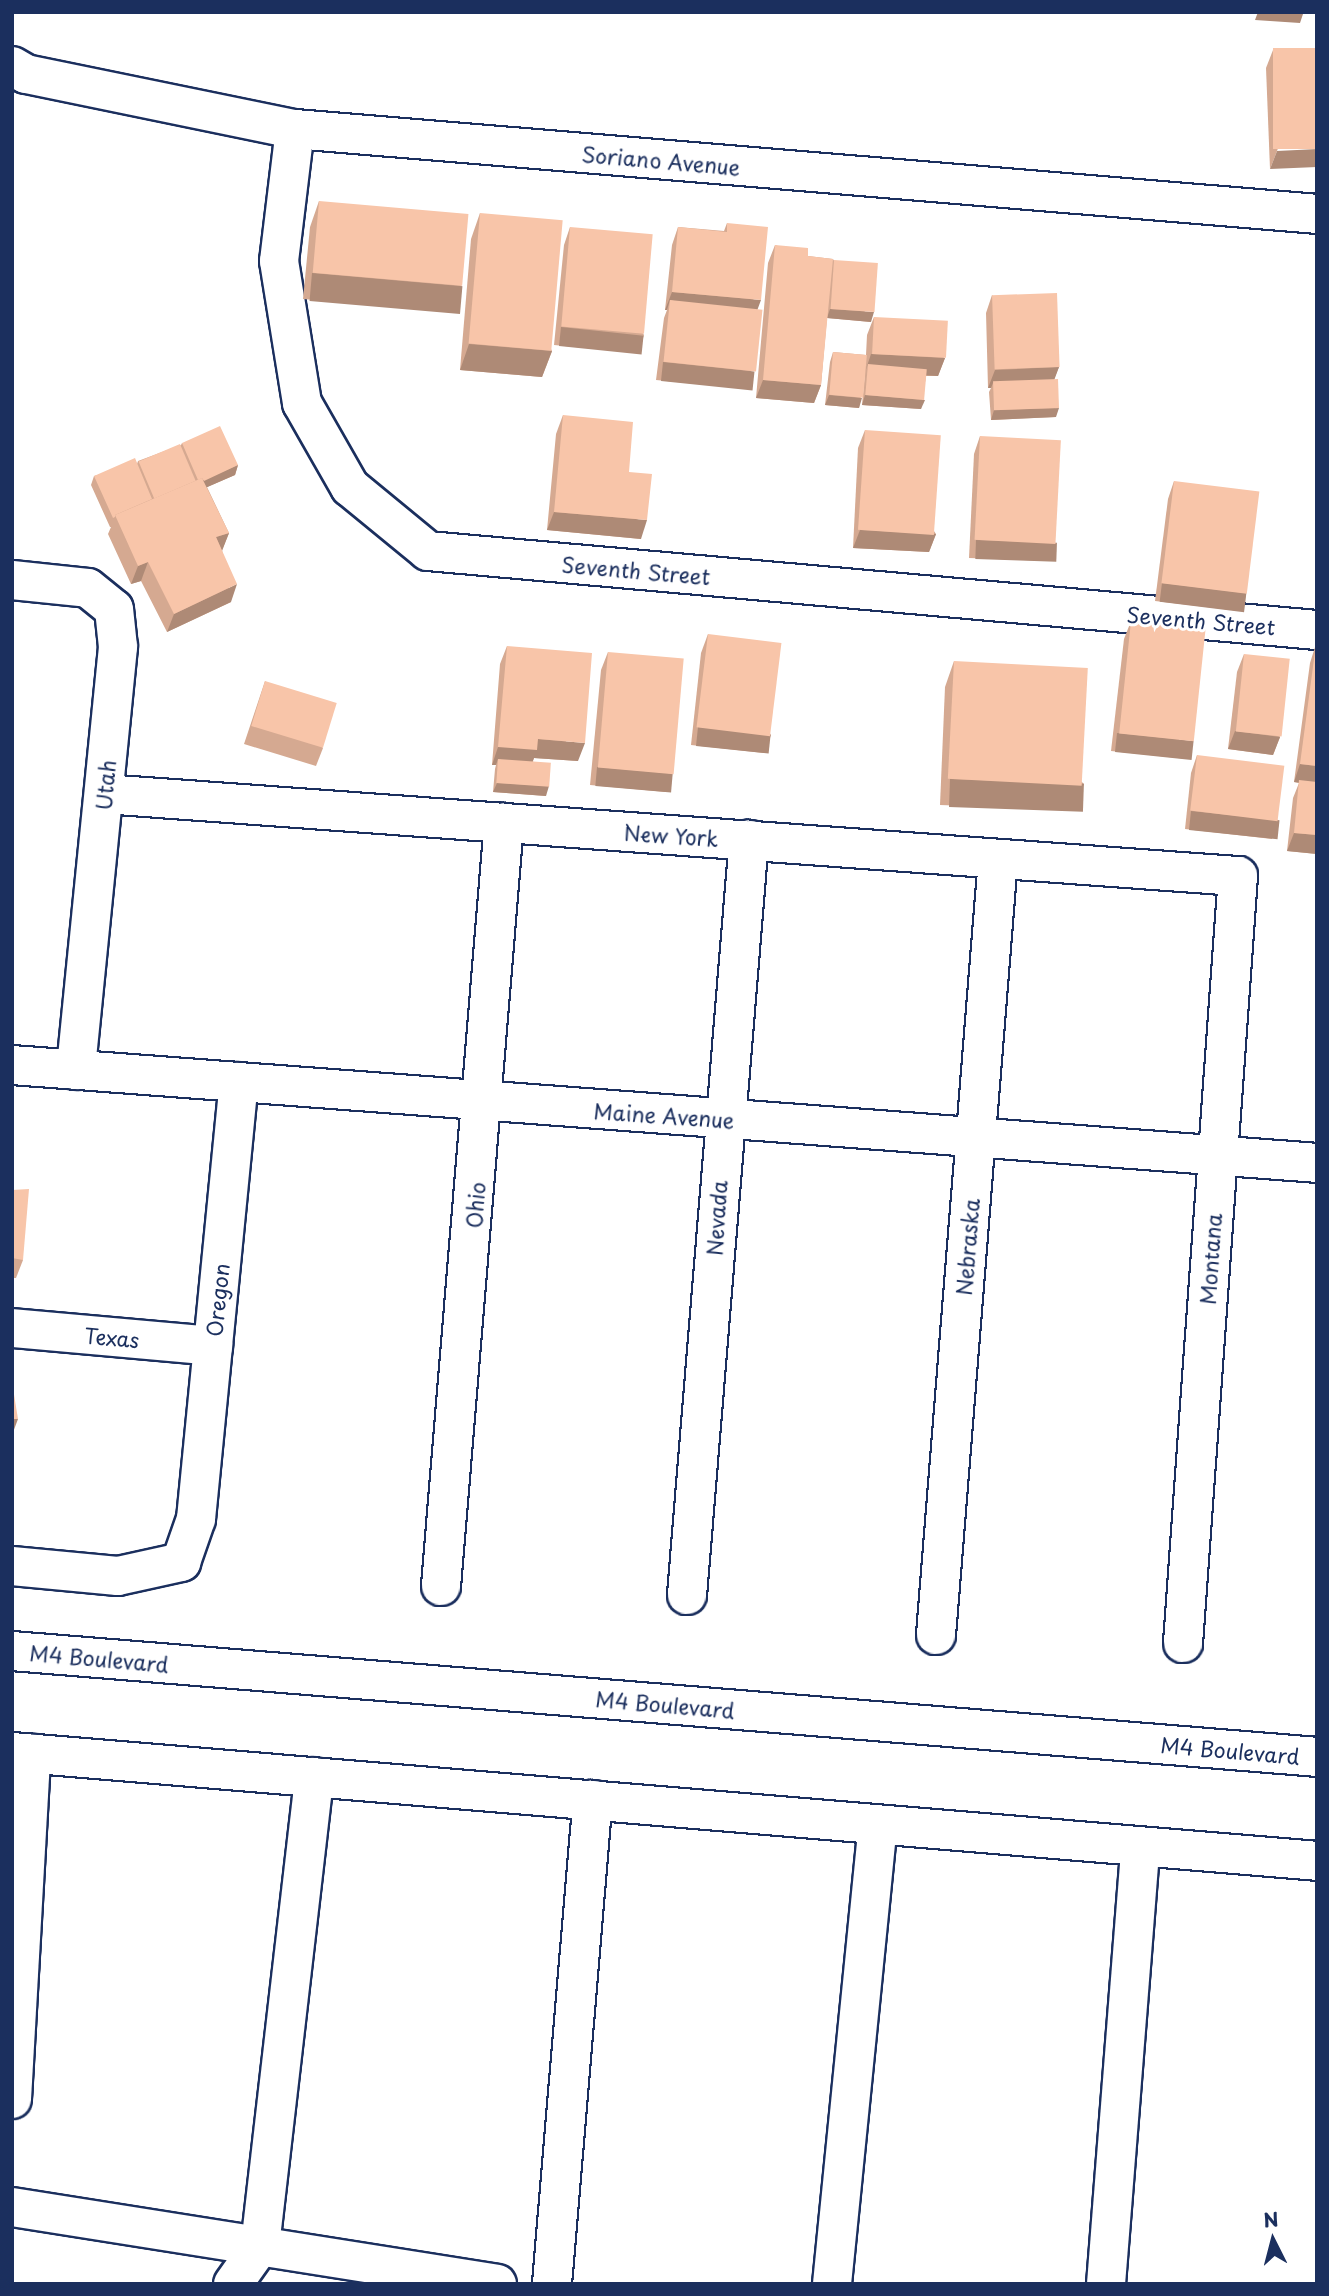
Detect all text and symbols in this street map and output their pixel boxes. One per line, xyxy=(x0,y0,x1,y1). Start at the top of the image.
street label: Soriano Avenue xyxy=(581,141,741,179)
street label: Seventh Street xyxy=(560,551,712,589)
street label: Seventh Street xyxy=(1125,601,1277,639)
street label: Utah xyxy=(90,759,120,811)
street label: New York xyxy=(623,819,719,851)
street label: Maine Avenue xyxy=(593,1098,735,1132)
street label: Nevada xyxy=(701,1179,731,1257)
street label: Ohio xyxy=(460,1181,490,1229)
street label: Nebraska xyxy=(950,1197,984,1297)
street label: Montana xyxy=(1194,1213,1226,1305)
street label: Oregon xyxy=(201,1262,233,1338)
street label: Texas xyxy=(83,1322,141,1352)
street label: M4 Boulevard xyxy=(28,1639,170,1677)
street label: M4 Boulevard xyxy=(594,1685,736,1723)
street label: M4 Boulevard xyxy=(1159,1731,1301,1769)
text: N xyxy=(1262,2204,1280,2234)
north arrow xyxy=(1238,2205,1308,2275)

